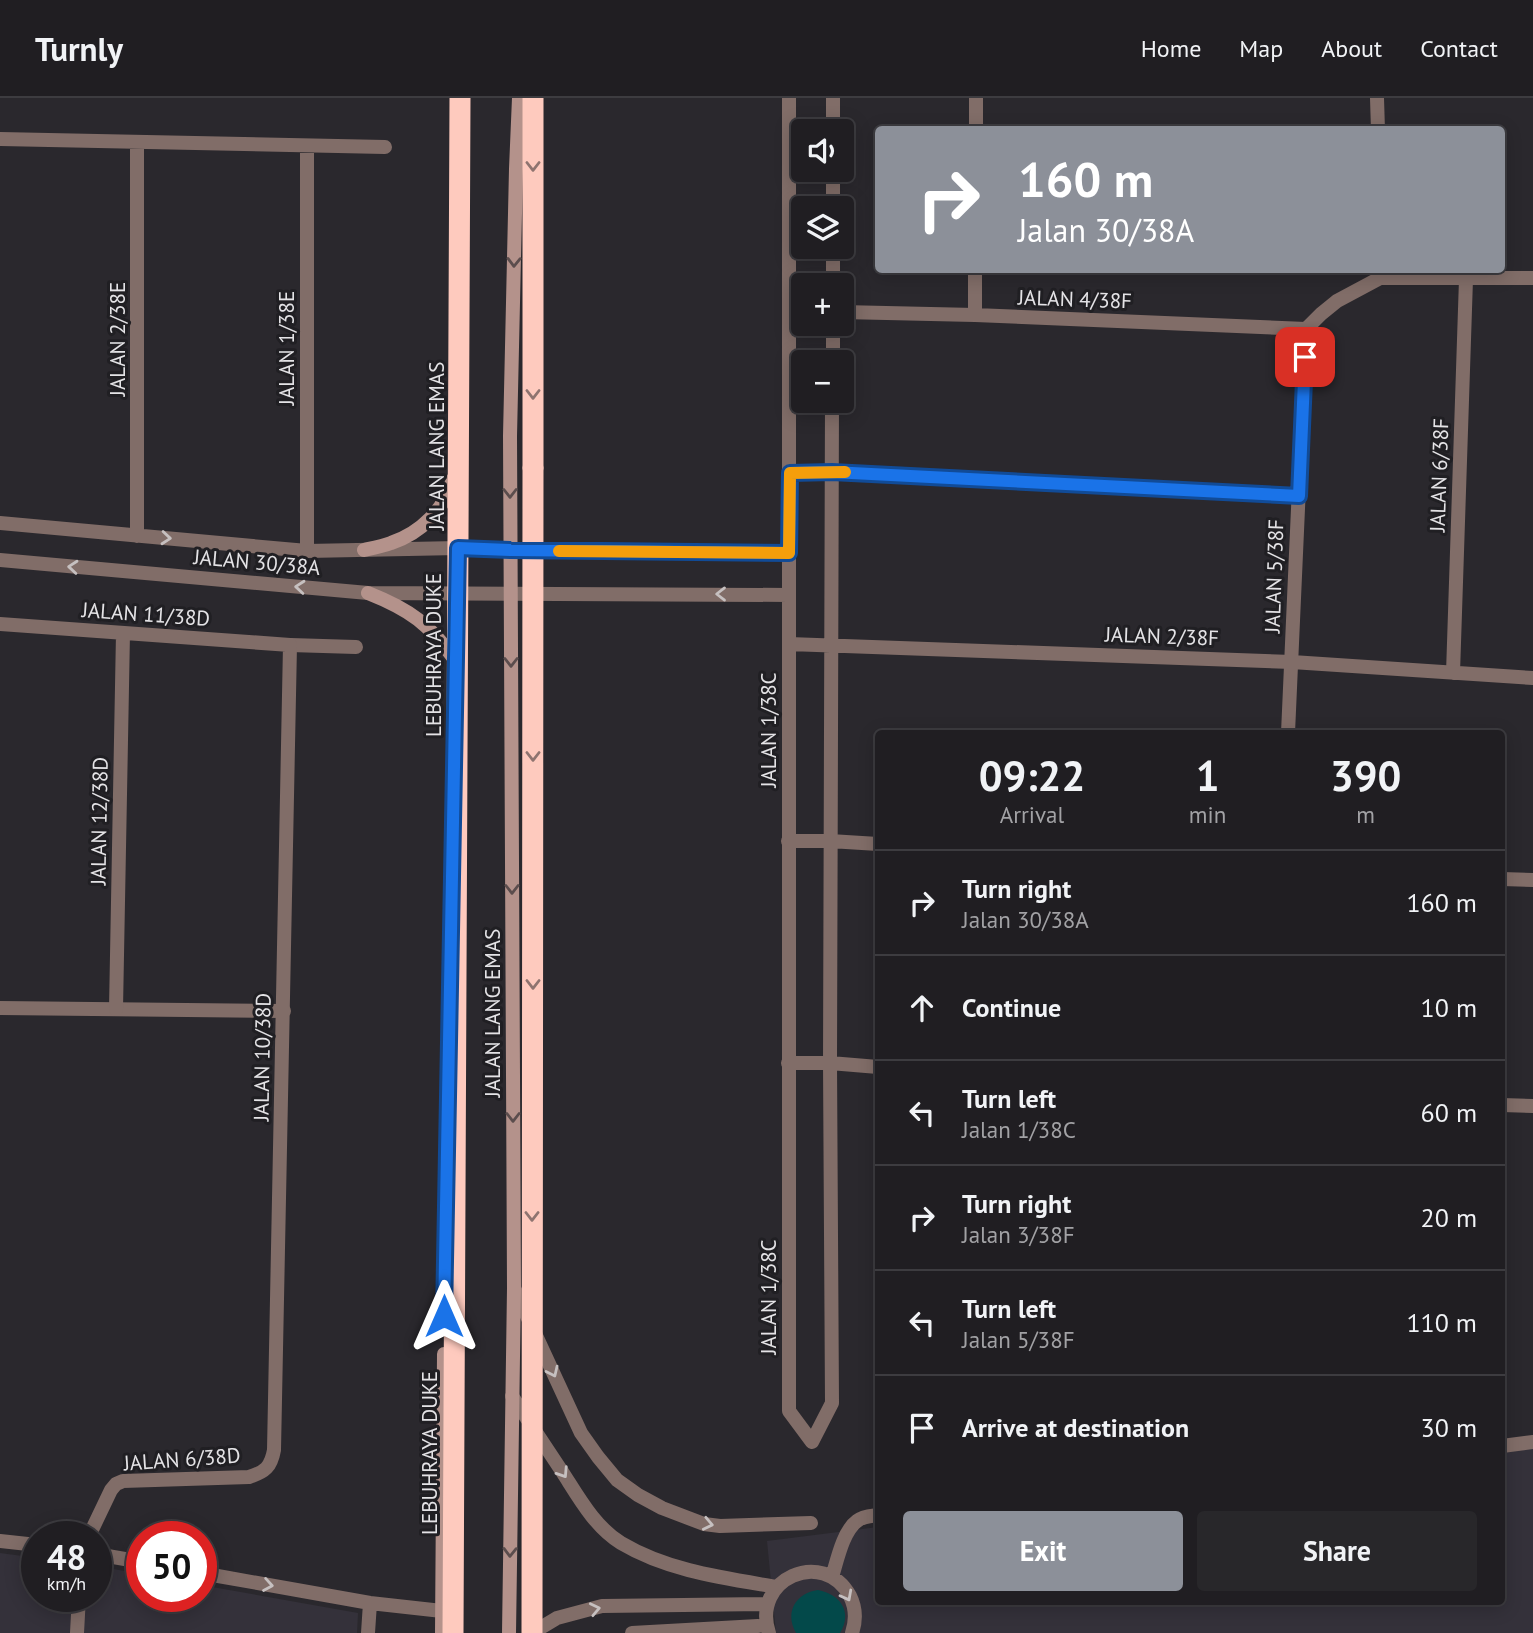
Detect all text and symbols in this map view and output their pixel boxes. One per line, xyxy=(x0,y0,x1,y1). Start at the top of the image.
text: Turnly xyxy=(35,27,123,70)
text: Home xyxy=(1141,33,1201,64)
text: Map xyxy=(1239,33,1283,64)
text: About xyxy=(1321,33,1382,64)
text: Contact xyxy=(1420,33,1498,64)
map controls xyxy=(791,119,854,413)
button: sound xyxy=(791,119,854,182)
text: 160 m xyxy=(1018,147,1153,211)
icon: right xyxy=(903,154,994,245)
one-way arrow xyxy=(525,161,541,172)
button: layers xyxy=(791,196,854,259)
text: Jalan 30/38A xyxy=(1018,209,1194,251)
one-way arrow xyxy=(506,257,522,267)
button: + xyxy=(791,273,854,336)
street label: JALAN 2/38E xyxy=(104,282,131,397)
street label: JALAN 4/38F xyxy=(1017,283,1132,314)
street label: JALAN 1/38E xyxy=(273,291,300,406)
pin xyxy=(1275,327,1335,387)
icon: arrive xyxy=(1286,338,1324,376)
button: − xyxy=(791,350,854,413)
street label: JALAN LANG EMAS xyxy=(423,362,450,531)
one-way arrow xyxy=(525,389,541,399)
street label: JALAN 6/38F xyxy=(1423,418,1454,533)
one-way arrow xyxy=(503,488,518,499)
street label: JALAN 5/38F xyxy=(1258,519,1289,634)
one-way arrow xyxy=(160,530,171,545)
street label: JALAN 30/38A xyxy=(192,543,322,581)
one-way arrow xyxy=(68,560,79,575)
street label: LEBUHRAYA DUKE xyxy=(420,573,447,737)
one-way arrow xyxy=(294,580,305,595)
one-way arrow xyxy=(715,586,725,602)
street label: JALAN 11/38D xyxy=(80,596,211,632)
street label: JALAN 2/38F xyxy=(1104,620,1219,651)
one-way arrow xyxy=(503,657,519,668)
street label: JALAN 1/38C xyxy=(755,672,782,789)
text: 09:22 xyxy=(979,748,1085,803)
text: 1 xyxy=(1196,748,1219,803)
text: 390 xyxy=(1330,748,1401,803)
one-way arrow xyxy=(525,752,541,762)
street label: JALAN 12/38D xyxy=(84,757,114,886)
text: Arrival xyxy=(1000,800,1064,829)
text: min xyxy=(1189,800,1226,829)
text: m xyxy=(1356,800,1375,829)
text: Turn right xyxy=(962,872,1071,905)
icon: right xyxy=(903,884,941,922)
one-way arrow xyxy=(504,885,520,895)
text: 160 m xyxy=(1406,886,1477,919)
text: Jalan 30/38A xyxy=(962,905,1089,934)
street label: JALAN LANG EMAS xyxy=(479,929,506,1098)
one-way arrow xyxy=(525,979,541,990)
icon: ahead xyxy=(903,989,941,1027)
text: Continue xyxy=(962,991,1061,1024)
text: 10 m xyxy=(1421,991,1477,1024)
street label: JALAN 10/38D xyxy=(247,993,277,1122)
text: Turn left xyxy=(962,1082,1056,1115)
icon: left xyxy=(903,1094,941,1132)
text: 60 m xyxy=(1421,1096,1477,1129)
one-way arrow xyxy=(505,1112,521,1123)
text: Jalan 1/38C xyxy=(962,1115,1076,1144)
text: Turn right xyxy=(962,1187,1071,1220)
icon: right xyxy=(903,1199,941,1237)
text: 20 m xyxy=(1421,1201,1477,1234)
one-way arrow xyxy=(524,1211,540,1221)
text: Jalan 3/38F xyxy=(962,1220,1075,1249)
street label: JALAN 1/38C xyxy=(755,1239,782,1356)
position arrow xyxy=(407,1279,481,1353)
text: Turn left xyxy=(962,1292,1056,1325)
icon: left xyxy=(903,1304,941,1342)
text: 110 m xyxy=(1406,1306,1477,1339)
text: Jalan 5/38F xyxy=(962,1325,1075,1354)
one-way arrow xyxy=(545,1365,559,1377)
street label: LEBUHRAYA DUKE xyxy=(416,1371,443,1535)
icon: arrive xyxy=(903,1409,941,1447)
text: Arrive at destination xyxy=(962,1411,1189,1444)
text: 30 m xyxy=(1421,1411,1477,1444)
street label: JALAN 6/38D xyxy=(122,1441,241,1477)
one-way arrow xyxy=(555,1466,568,1479)
button: Exit xyxy=(903,1511,1183,1591)
button: Share xyxy=(1197,1511,1477,1591)
one-way arrow xyxy=(701,1515,713,1530)
speed limit sign: 50 xyxy=(126,1521,217,1612)
text: 48 xyxy=(47,1534,86,1580)
one-way arrow xyxy=(502,1548,518,1558)
text: km/h xyxy=(47,1572,86,1595)
one-way arrow xyxy=(262,1577,274,1592)
one-way arrow xyxy=(839,1588,853,1601)
one-way arrow xyxy=(589,1602,601,1617)

